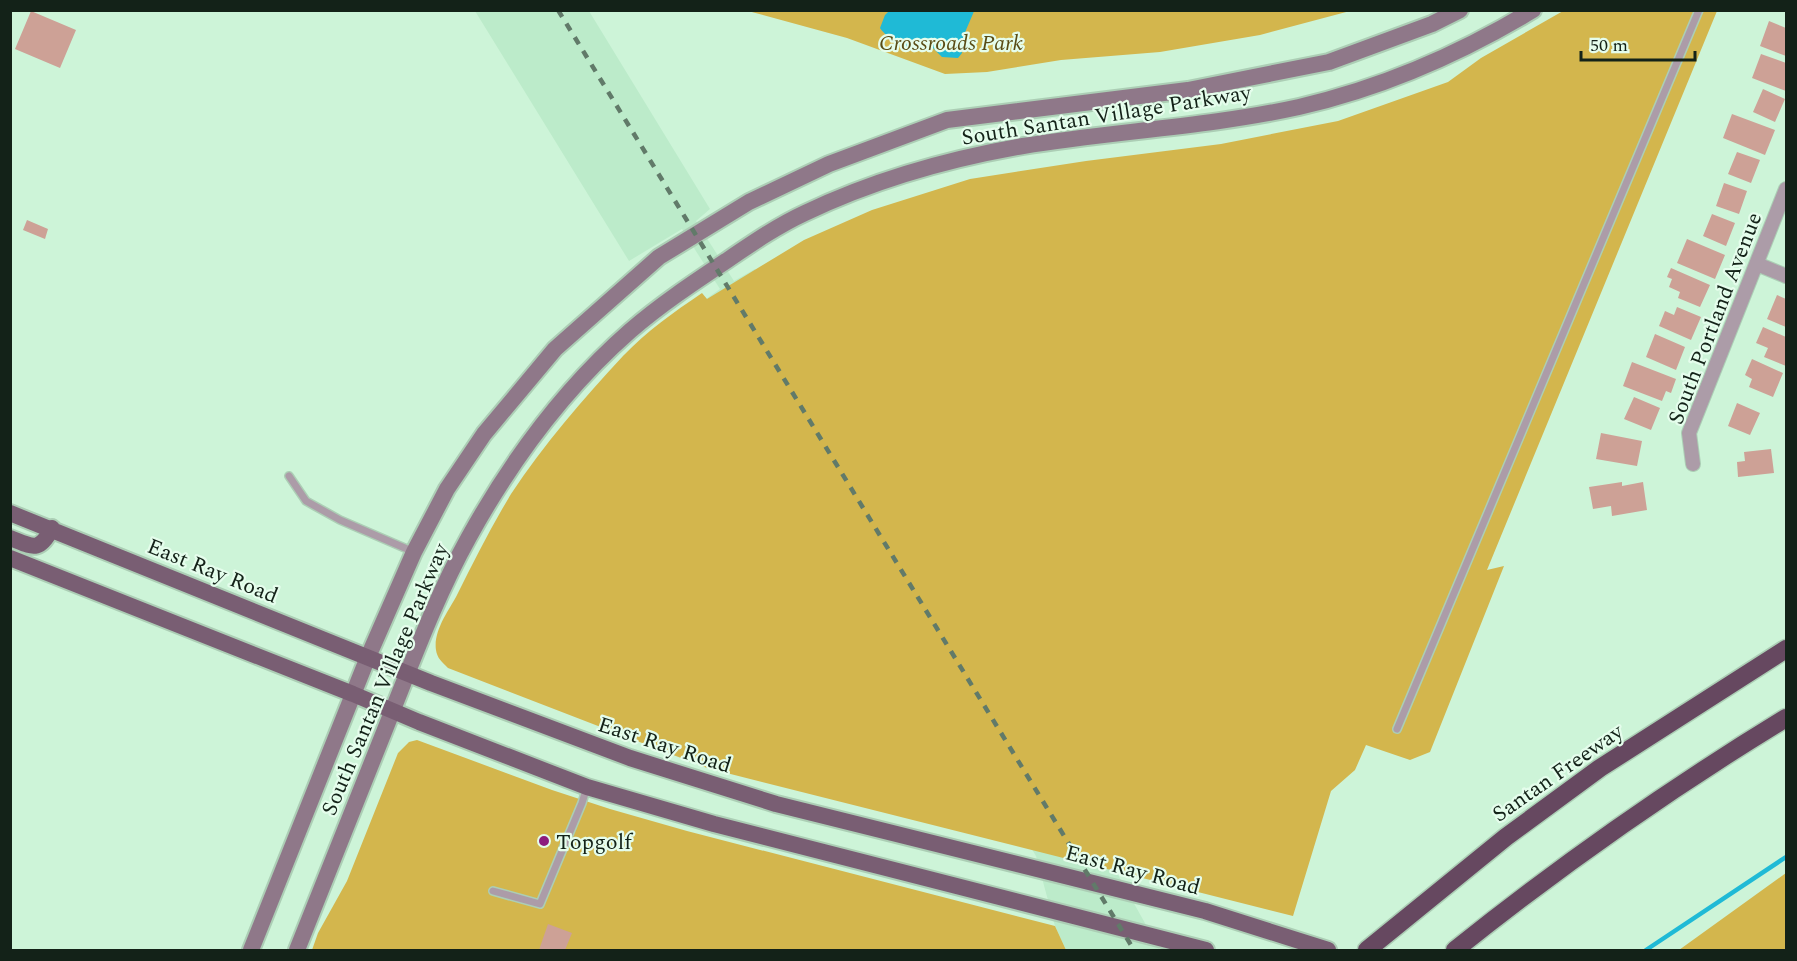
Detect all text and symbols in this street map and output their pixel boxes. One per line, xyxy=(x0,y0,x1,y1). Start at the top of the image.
scale bar xyxy=(1581,24,1695,62)
park label: Crossroads Park xyxy=(879,27,1023,60)
text: 50 m xyxy=(1590,32,1628,59)
street label: South Santan Village Parkway xyxy=(959,76,1255,155)
street label: South Portland Avenue xyxy=(1660,208,1771,429)
street label: East Ray Road xyxy=(142,530,283,613)
street label: South Santan Village Parkway xyxy=(313,537,458,821)
street label: East Ray Road xyxy=(593,708,736,783)
street label: Santan Freeway xyxy=(1486,715,1631,831)
place label: Topgolf xyxy=(556,826,633,859)
marker: Topgolf xyxy=(537,834,551,848)
street label: East Ray Road xyxy=(1061,837,1204,904)

